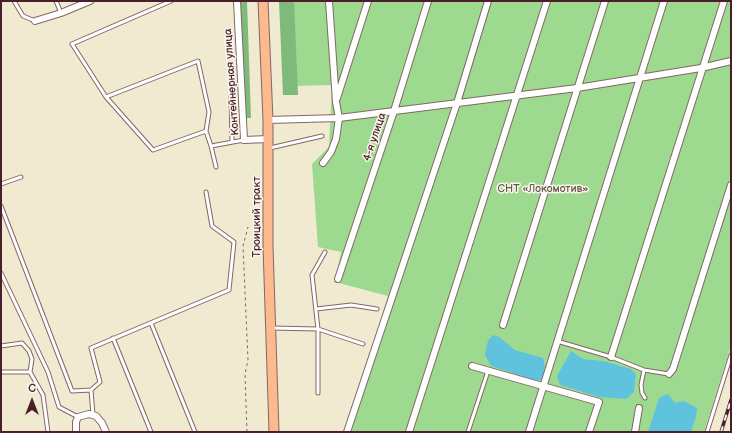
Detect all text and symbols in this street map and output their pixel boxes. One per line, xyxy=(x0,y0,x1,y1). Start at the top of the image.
street label: Контейнерная улица xyxy=(222,28,242,136)
street label: 4-я улица xyxy=(361,111,389,163)
street label: Троицкий тракт xyxy=(250,177,264,257)
park label: СНТ «Локомотив» xyxy=(498,182,588,196)
north arrow xyxy=(12,381,52,421)
text: С xyxy=(28,382,36,395)

